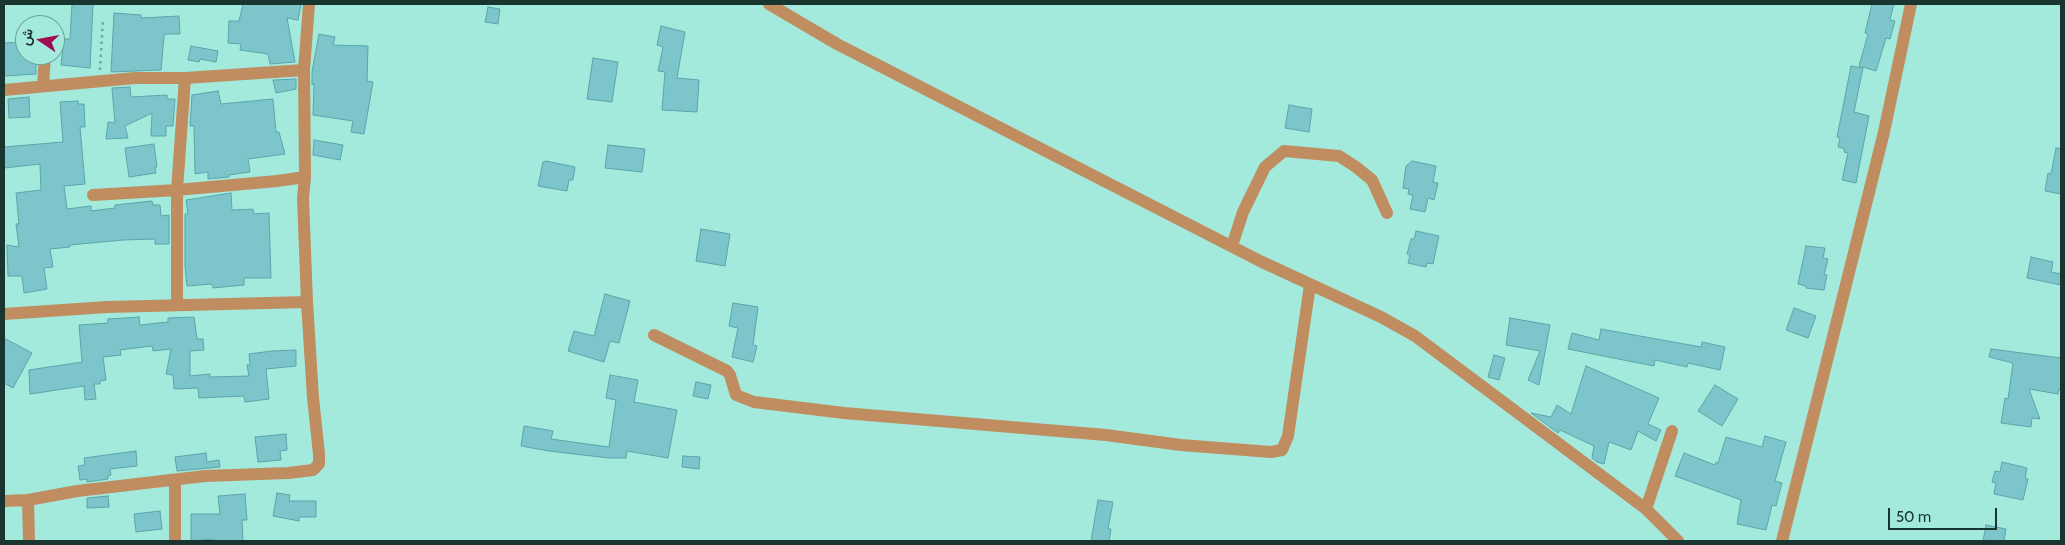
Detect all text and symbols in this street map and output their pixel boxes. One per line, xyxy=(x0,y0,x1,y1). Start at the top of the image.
north arrow xyxy=(15,15,65,65)
text: ش xyxy=(16,27,37,47)
scale bar xyxy=(1890,498,1999,530)
text: 50 m xyxy=(1896,508,1931,526)

